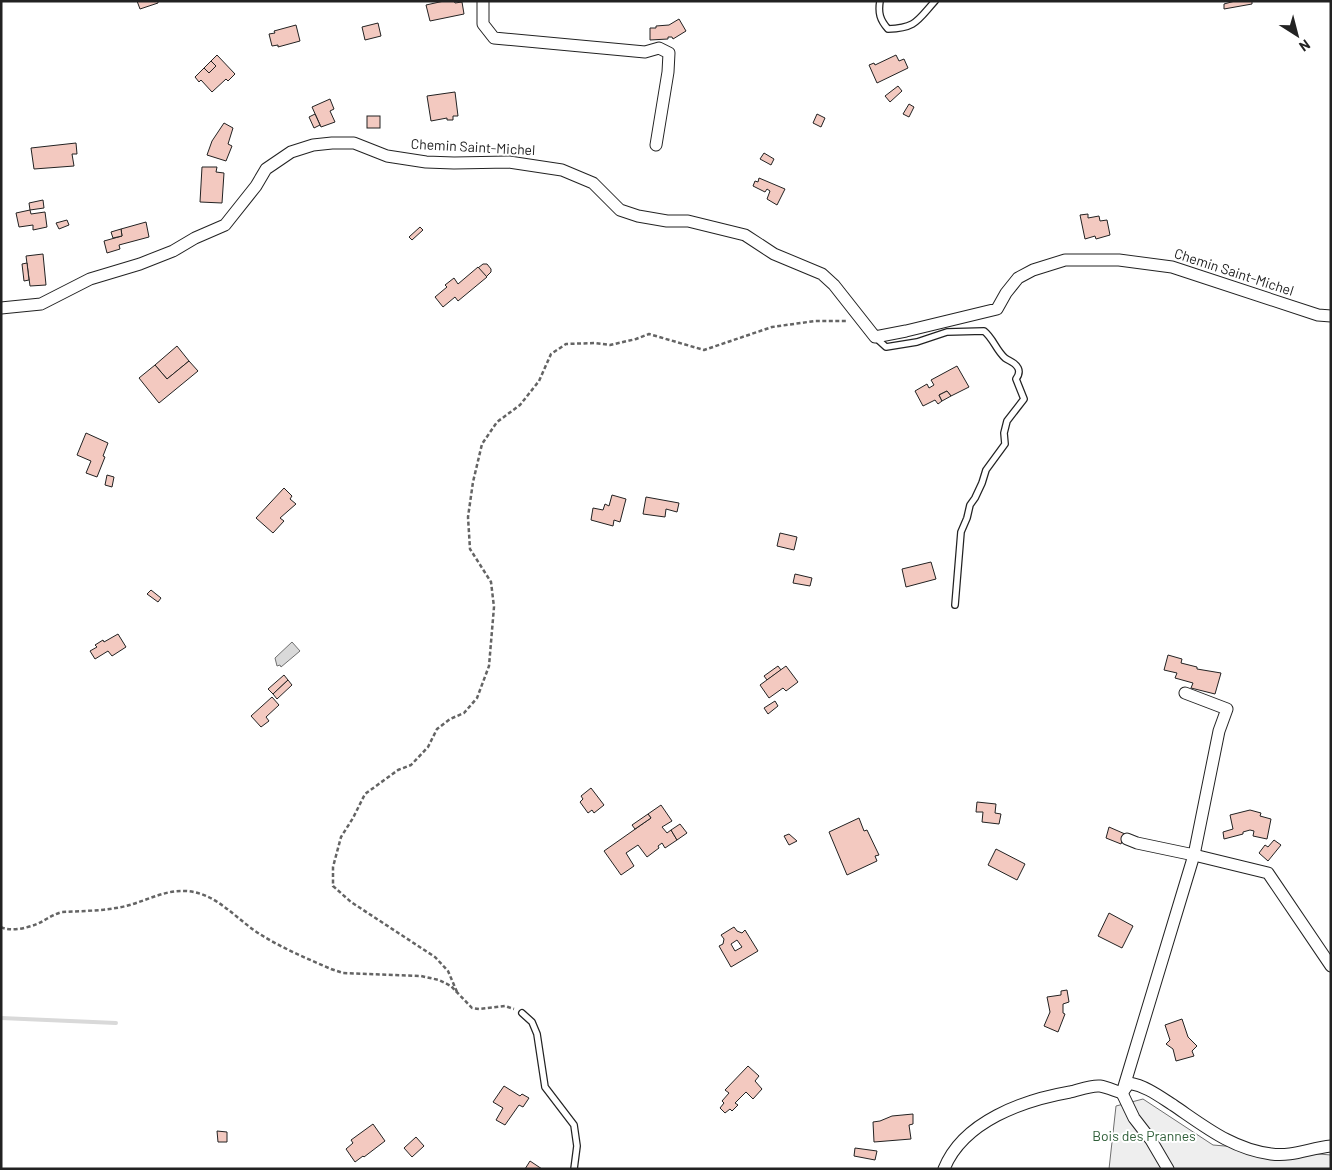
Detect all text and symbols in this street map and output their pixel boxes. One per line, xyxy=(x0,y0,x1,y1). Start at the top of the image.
north arrow xyxy=(1272,10,1322,60)
text: N xyxy=(1296,36,1314,56)
street label: Chemin Saint-Michel xyxy=(410,135,536,158)
street label: Chemin Saint-Michel xyxy=(1172,244,1296,299)
park label: Bois des Prannes xyxy=(1092,1127,1196,1144)

